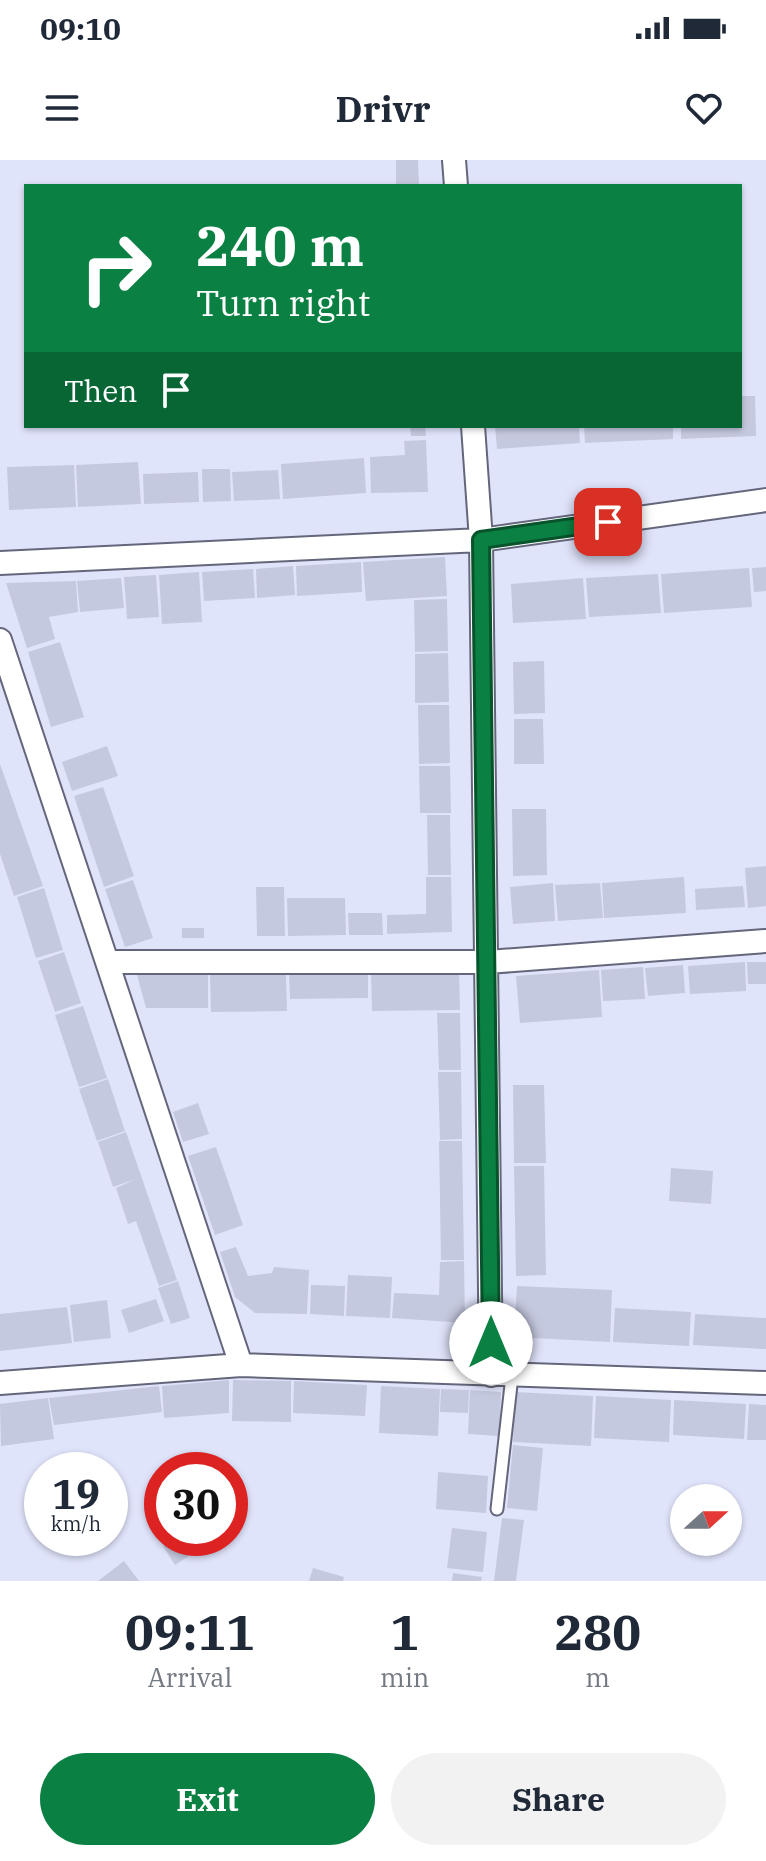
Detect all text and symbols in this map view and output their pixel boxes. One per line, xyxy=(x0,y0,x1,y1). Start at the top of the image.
text: 09:10 xyxy=(40,9,121,48)
text: Drivr xyxy=(335,85,431,132)
icon: menu xyxy=(40,86,84,130)
icon: heart xyxy=(682,86,726,130)
text: 240 m xyxy=(196,209,364,281)
icon: right xyxy=(64,216,168,320)
text: Turn right xyxy=(196,279,370,326)
icon: arrive xyxy=(154,368,198,412)
text: Then xyxy=(64,371,138,410)
pin xyxy=(574,488,642,556)
icon: arrive xyxy=(586,500,630,544)
position arrow xyxy=(449,1301,533,1385)
speed limit sign: 30 xyxy=(144,1452,248,1556)
text: 19 xyxy=(52,1468,100,1520)
north arrow xyxy=(670,1484,742,1556)
map controls xyxy=(670,1484,742,1556)
text: km/h xyxy=(51,1510,101,1537)
text: 09:11 xyxy=(125,1601,255,1663)
text: 1 xyxy=(390,1601,419,1663)
text: 280 xyxy=(555,1601,641,1663)
text: Arrival xyxy=(148,1660,232,1694)
text: min xyxy=(380,1660,429,1694)
text: m xyxy=(585,1660,610,1694)
button: Exit xyxy=(40,1753,375,1845)
button: Share xyxy=(391,1753,726,1845)

